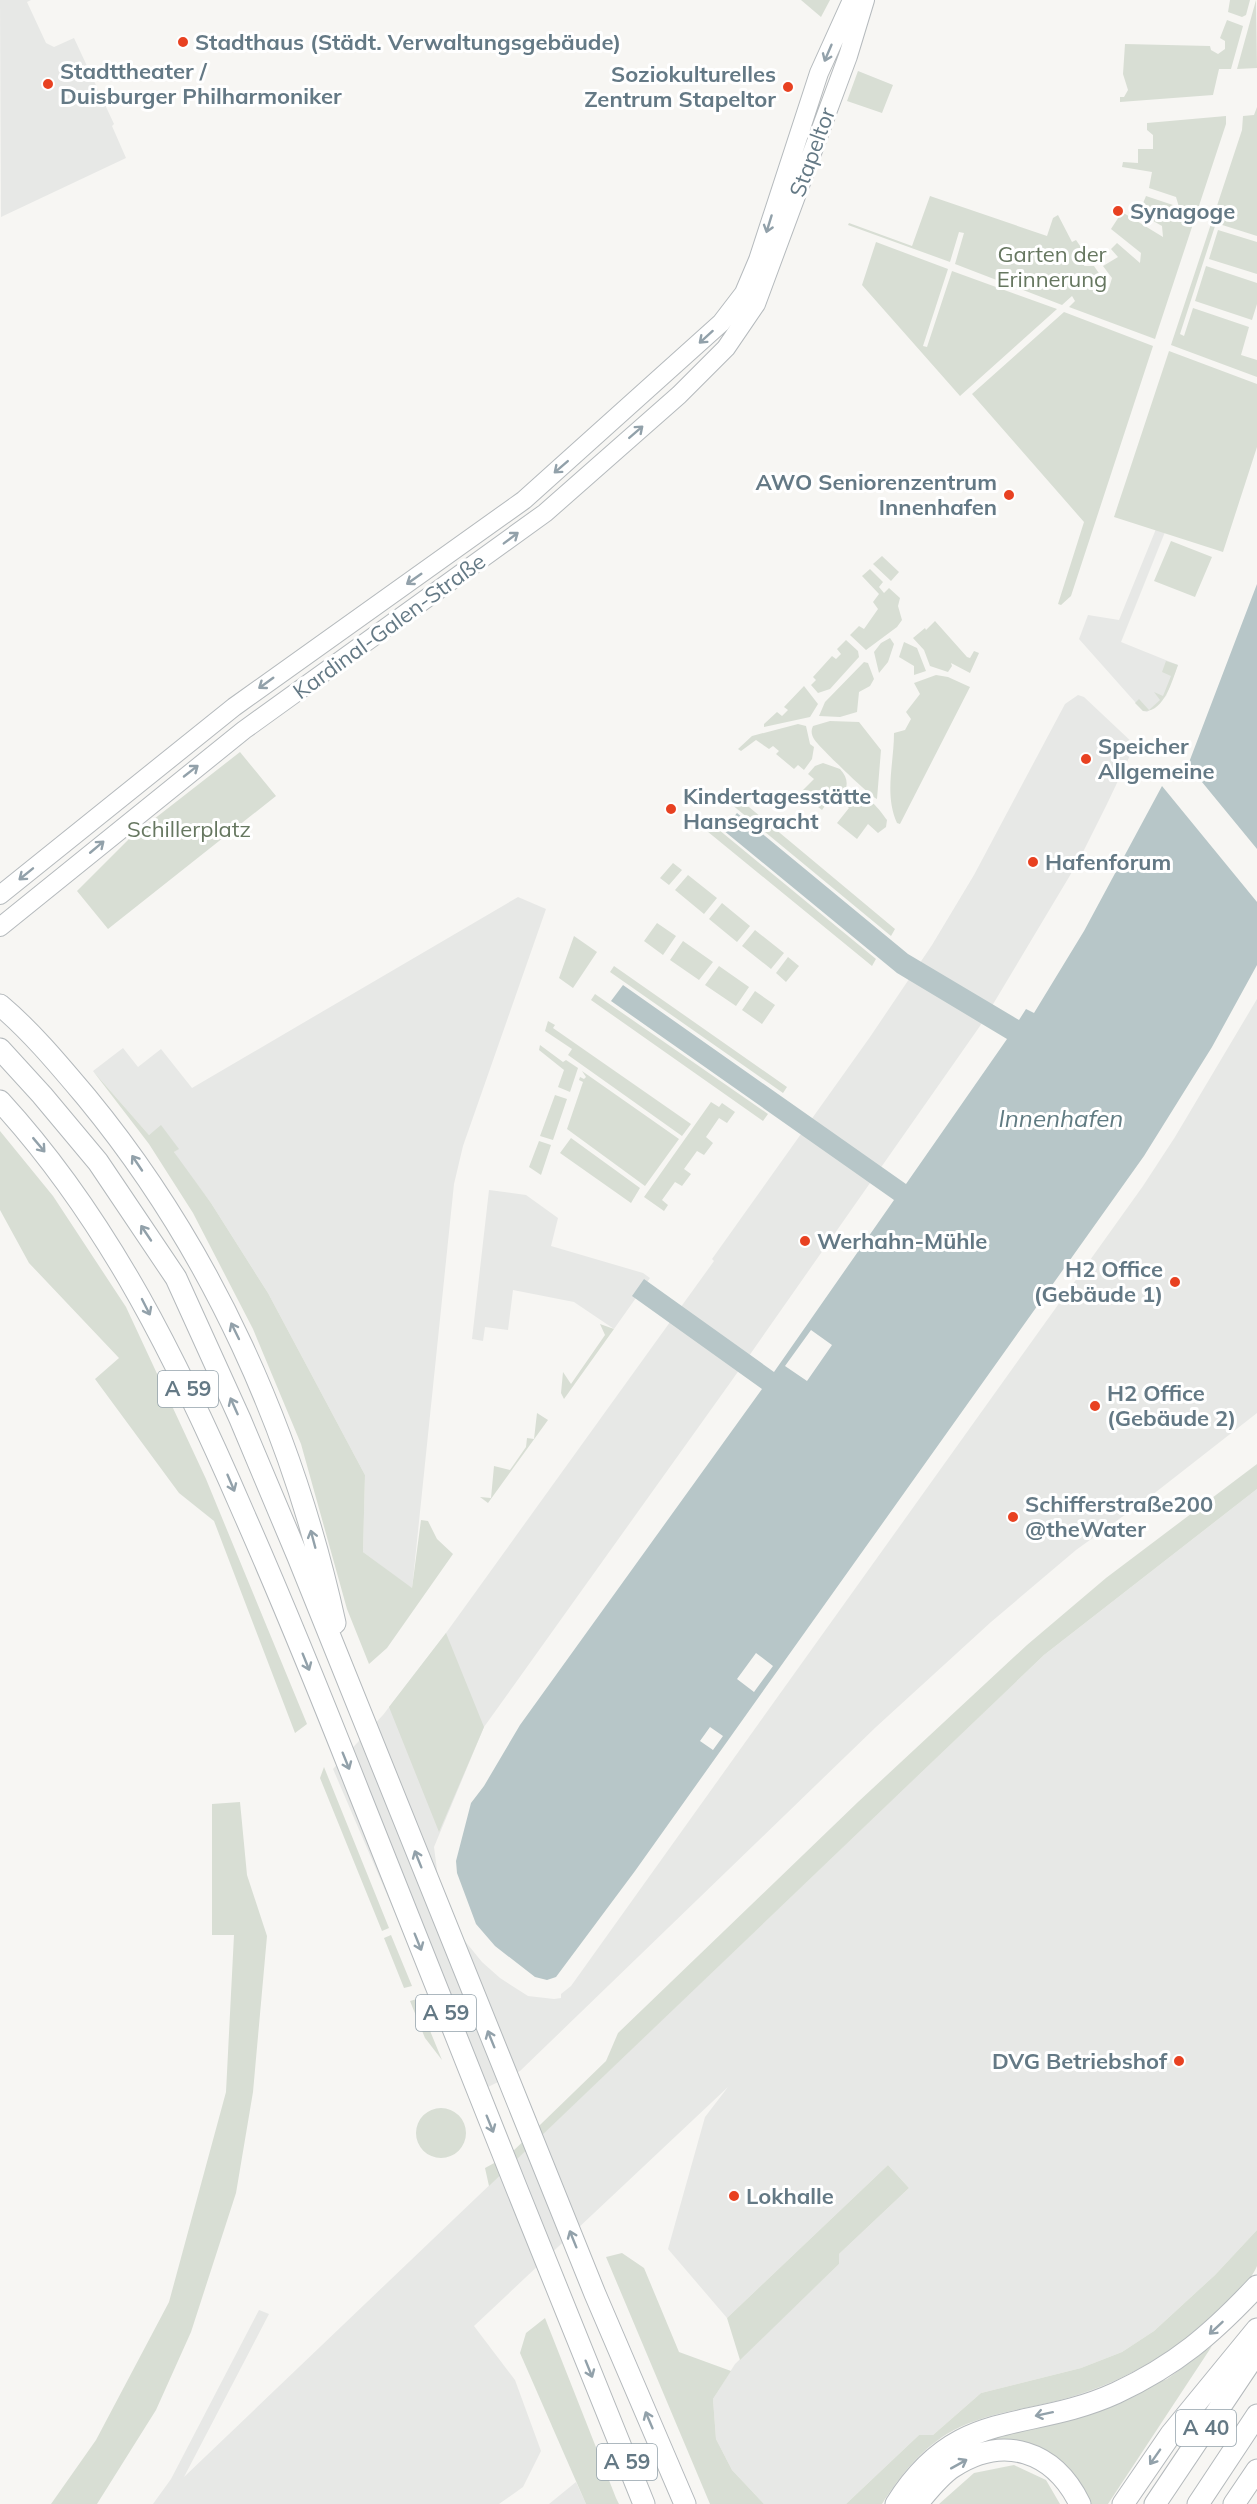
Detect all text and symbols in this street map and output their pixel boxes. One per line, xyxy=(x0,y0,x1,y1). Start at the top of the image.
place label: Stadthaus (Städt. Verwaltungsgebäude) xyxy=(195,28,621,56)
marker: Stadthaus (Städt. Verwaltungsgebäude) xyxy=(176,35,190,49)
one-way arrow xyxy=(822,44,833,62)
place label: Stadttheater / Duisburger Philharmoniker xyxy=(60,57,342,110)
place label: Soziokulturelles Zentrum Stapeltor xyxy=(584,60,776,113)
marker: Stadttheater / Duisburger Philharmoniker xyxy=(41,77,55,91)
marker: Soziokulturelles Zentrum Stapeltor xyxy=(781,80,795,94)
street label: Stapeltor xyxy=(783,103,841,201)
place label: Synagoge xyxy=(1130,197,1235,225)
marker: Synagoge xyxy=(1111,204,1125,218)
one-way arrow xyxy=(763,214,774,233)
park label: Garten der Erinnerung xyxy=(997,240,1107,293)
one-way arrow xyxy=(699,330,714,344)
one-way arrow xyxy=(628,425,643,439)
one-way arrow xyxy=(554,460,570,474)
place label: AWO Seniorenzentrum Innenhafen xyxy=(756,468,997,521)
marker: AWO Seniorenzentrum Innenhafen xyxy=(1002,488,1016,502)
one-way arrow xyxy=(503,532,519,545)
street label: Kardinal-Galen-Straße xyxy=(287,547,491,705)
one-way arrow xyxy=(407,573,423,585)
one-way arrow xyxy=(258,677,274,690)
place label: Speicher Allgemeine xyxy=(1098,732,1215,785)
marker: Speicher Allgemeine xyxy=(1079,752,1093,766)
one-way arrow xyxy=(183,764,199,777)
place label: Kindertagesstätte Hansegracht xyxy=(683,782,871,835)
marker: Kindertagesstätte Hansegracht xyxy=(664,802,678,816)
park label: Schillerplatz xyxy=(127,815,251,843)
one-way arrow xyxy=(89,841,105,854)
place label: Hafenforum xyxy=(1045,848,1171,876)
marker: Hafenforum xyxy=(1026,855,1040,869)
one-way arrow xyxy=(18,867,34,880)
water label: Innenhafen xyxy=(999,1103,1123,1133)
one-way arrow xyxy=(32,1137,45,1153)
one-way arrow xyxy=(130,1155,142,1172)
one-way arrow xyxy=(140,1226,152,1242)
place label: Werhahn-Mühle xyxy=(817,1227,987,1255)
marker: Werhahn-Mühle xyxy=(798,1234,812,1248)
place label: H2 Office (Gebäude 1) xyxy=(1034,1255,1163,1308)
marker: H2 Office (Gebäude 1) xyxy=(1168,1275,1182,1289)
one-way arrow xyxy=(140,1298,152,1315)
one-way arrow xyxy=(228,1323,240,1341)
road number: A 59 xyxy=(158,1371,218,1407)
place label: H2 Office (Gebäude 2) xyxy=(1107,1379,1236,1432)
one-way arrow xyxy=(228,1398,240,1416)
marker: H2 Office (Gebäude 2) xyxy=(1088,1399,1102,1413)
one-way arrow xyxy=(226,1473,237,1491)
place label: Schifferstraße200 @theWater xyxy=(1025,1490,1213,1543)
marker: Schifferstraße200 @theWater xyxy=(1006,1510,1020,1524)
one-way arrow xyxy=(307,1530,319,1549)
one-way arrow xyxy=(301,1653,312,1671)
one-way arrow xyxy=(342,1751,353,1770)
one-way arrow xyxy=(412,1850,423,1868)
one-way arrow xyxy=(414,1933,425,1951)
road number: A 59 xyxy=(416,1995,476,2031)
one-way arrow xyxy=(485,2030,496,2049)
place label: DVG Betriebshof xyxy=(992,2047,1168,2075)
marker: DVG Betriebshof xyxy=(1172,2054,1186,2068)
one-way arrow xyxy=(486,2114,497,2132)
place label: Lokhalle xyxy=(746,2182,834,2210)
marker: Lokhalle xyxy=(727,2189,741,2203)
one-way arrow xyxy=(567,2231,578,2249)
one-way arrow xyxy=(1209,2321,1224,2335)
one-way arrow xyxy=(584,2360,595,2378)
one-way arrow xyxy=(1035,2409,1054,2421)
road number: A 40 xyxy=(1176,2410,1236,2446)
one-way arrow xyxy=(643,2412,655,2430)
road number: A 59 xyxy=(597,2444,657,2480)
one-way arrow xyxy=(1149,2448,1161,2464)
one-way arrow xyxy=(950,2458,967,2470)

